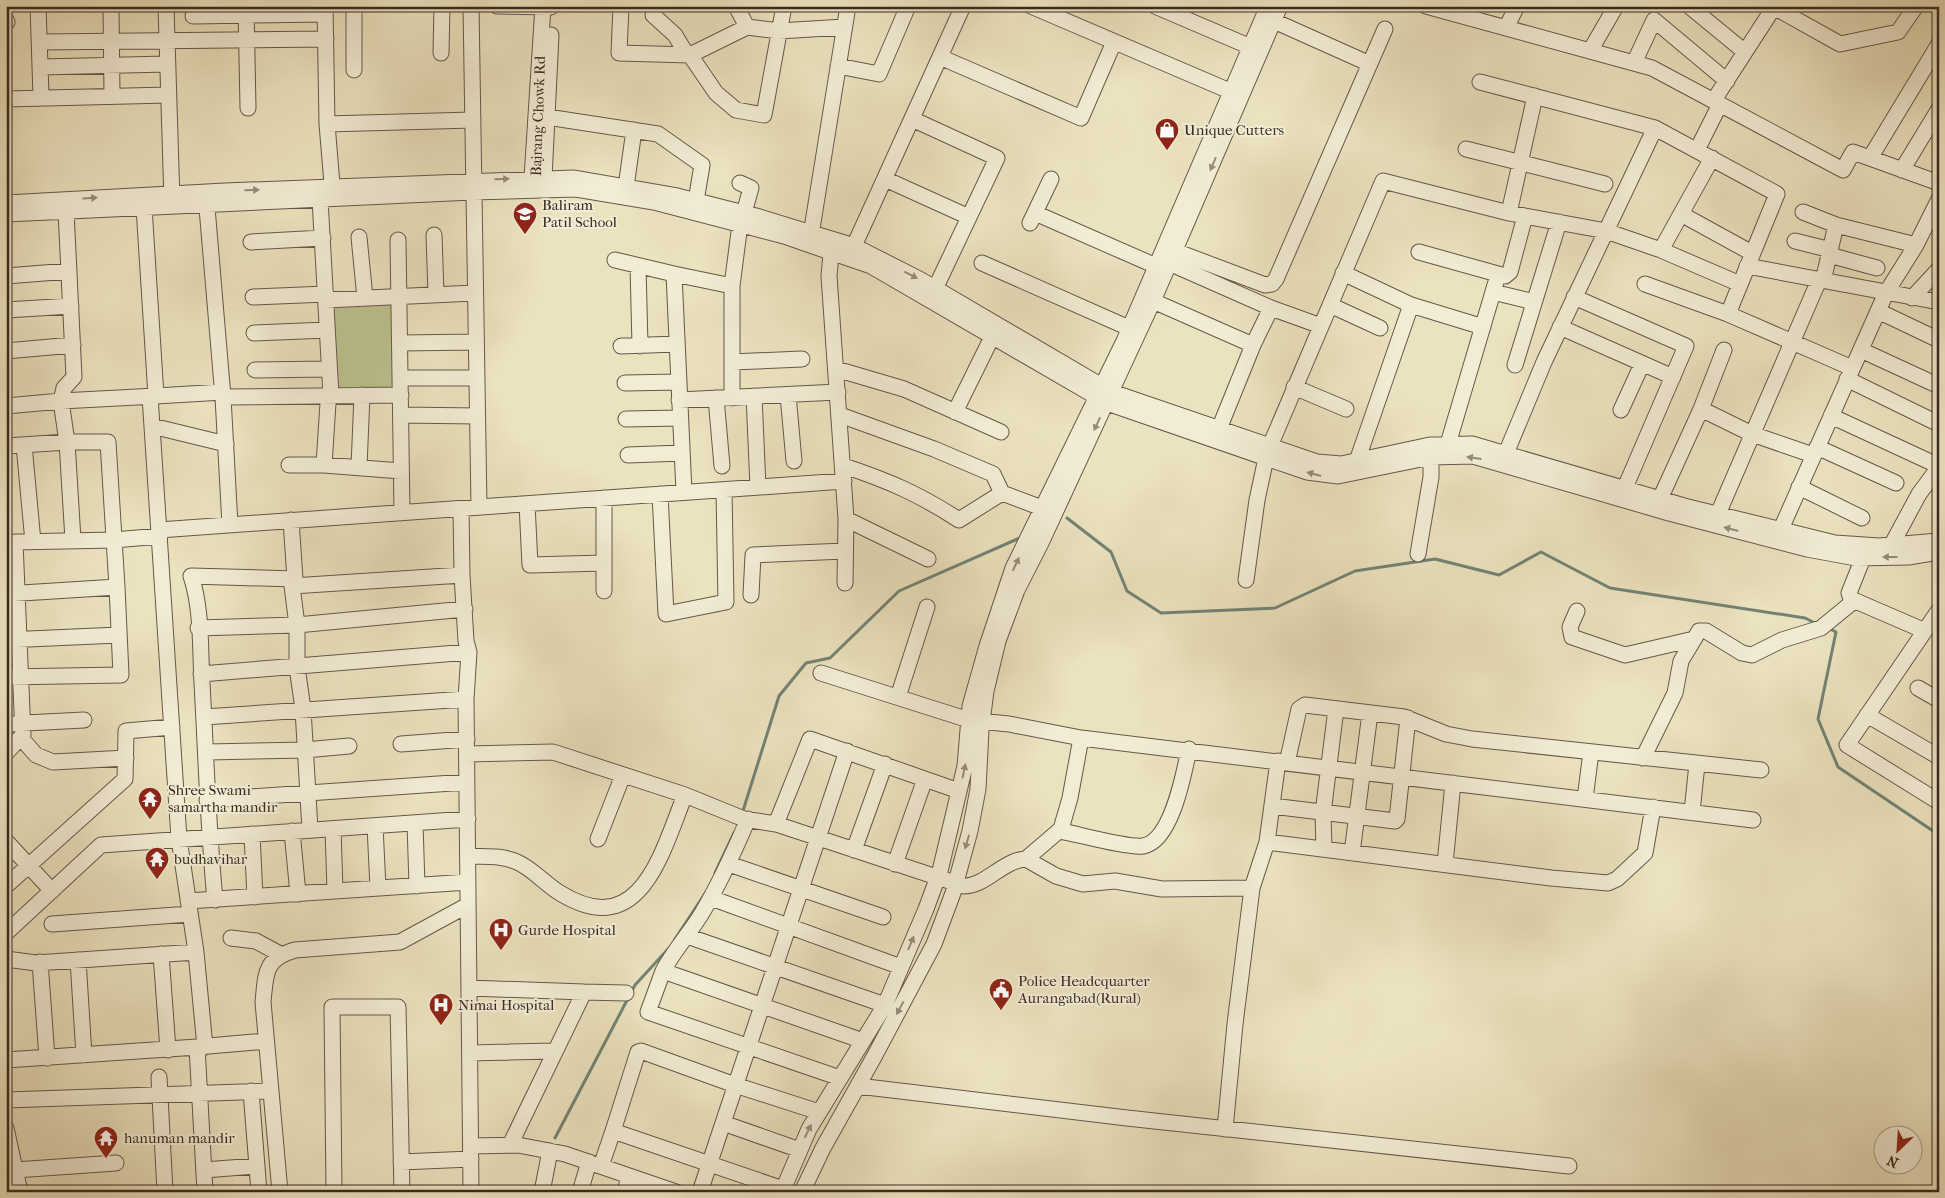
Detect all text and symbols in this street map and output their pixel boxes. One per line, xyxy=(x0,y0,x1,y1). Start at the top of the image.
street label: Bajrang Chowk Rd xyxy=(527,55,549,176)
shop icon: Unique Cutters xyxy=(1154,117,1180,151)
place label: Unique Cutters xyxy=(1184,121,1285,139)
one-way arrow xyxy=(1209,157,1217,171)
one-way arrow xyxy=(494,175,510,183)
one-way arrow xyxy=(244,185,260,193)
one-way arrow xyxy=(82,194,98,202)
place label: Baliram Patil School xyxy=(542,196,617,231)
school or university icon: Baliram Patil School xyxy=(512,201,538,235)
one-way arrow xyxy=(904,271,919,279)
one-way arrow xyxy=(1092,417,1100,431)
one-way arrow xyxy=(1465,454,1481,462)
one-way arrow xyxy=(1306,469,1321,477)
one-way arrow xyxy=(1724,525,1739,533)
one-way arrow xyxy=(1882,553,1898,561)
one-way arrow xyxy=(1012,557,1020,571)
one-way arrow xyxy=(960,763,968,779)
place label: Shree Swami samartha mandir xyxy=(168,781,278,816)
temple icon: Shree Swami samartha mandir xyxy=(137,786,163,820)
one-way arrow xyxy=(963,835,971,850)
temple icon: budhavihar xyxy=(144,846,170,880)
place label: budhavihar xyxy=(173,850,248,868)
hospital icon: Gurde Hospital xyxy=(488,917,514,951)
place label: Gurde Hospital xyxy=(518,921,616,939)
one-way arrow xyxy=(908,936,916,950)
place label: Police Headcquarter Aurangabad(Rural) xyxy=(1017,972,1150,1007)
public building icon: Police Headcquarter Aurangabad(Rural) xyxy=(988,977,1014,1011)
hospital icon: Nimai Hospital xyxy=(428,992,454,1026)
place label: Nimai Hospital xyxy=(458,996,554,1014)
one-way arrow xyxy=(896,1001,904,1015)
one-way arrow xyxy=(805,1124,813,1138)
temple icon: hanuman mandir xyxy=(93,1125,119,1159)
north arrow xyxy=(1872,1126,1922,1176)
place label: hanuman mandir xyxy=(124,1129,235,1147)
text: N xyxy=(1884,1151,1901,1171)

